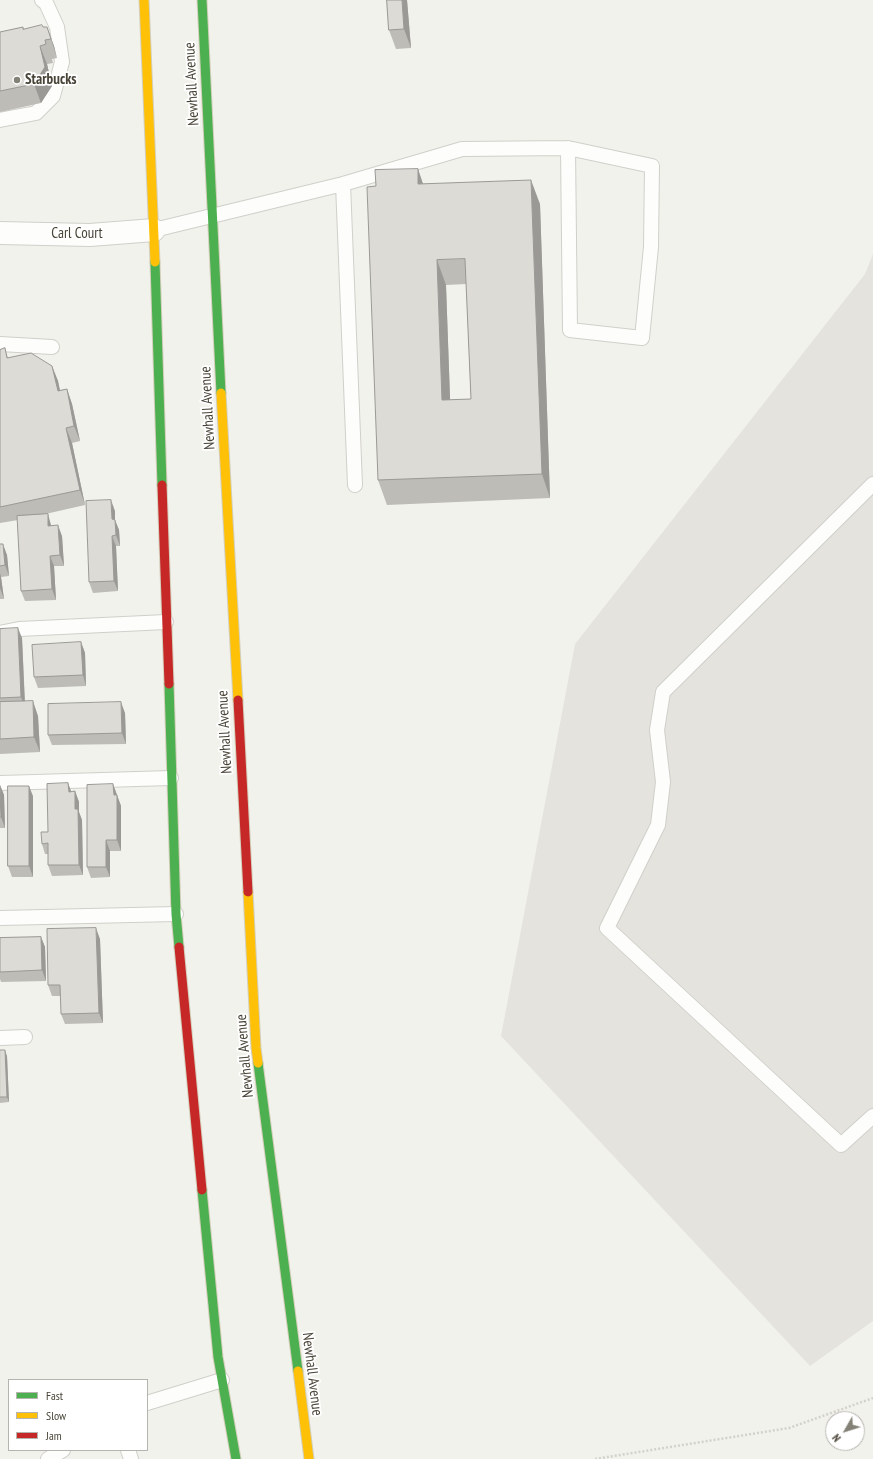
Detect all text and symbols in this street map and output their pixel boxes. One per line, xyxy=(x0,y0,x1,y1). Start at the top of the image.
street label: Newhall Avenue xyxy=(181,42,203,126)
place label: Starbucks xyxy=(25,71,77,89)
marker: Starbucks xyxy=(12,75,22,85)
street label: Carl Court xyxy=(51,225,103,243)
street label: Newhall Avenue xyxy=(197,366,219,450)
street label: Newhall Avenue xyxy=(214,690,236,774)
street label: Newhall Avenue xyxy=(232,1014,258,1098)
street label: Newhall Avenue xyxy=(298,1331,326,1417)
legend xyxy=(8,1379,148,1451)
text: Fast xyxy=(46,1388,63,1403)
text: Slow xyxy=(46,1408,66,1423)
north arrow xyxy=(825,1411,865,1451)
text: Jam xyxy=(46,1428,62,1443)
text: N xyxy=(829,1431,844,1445)

